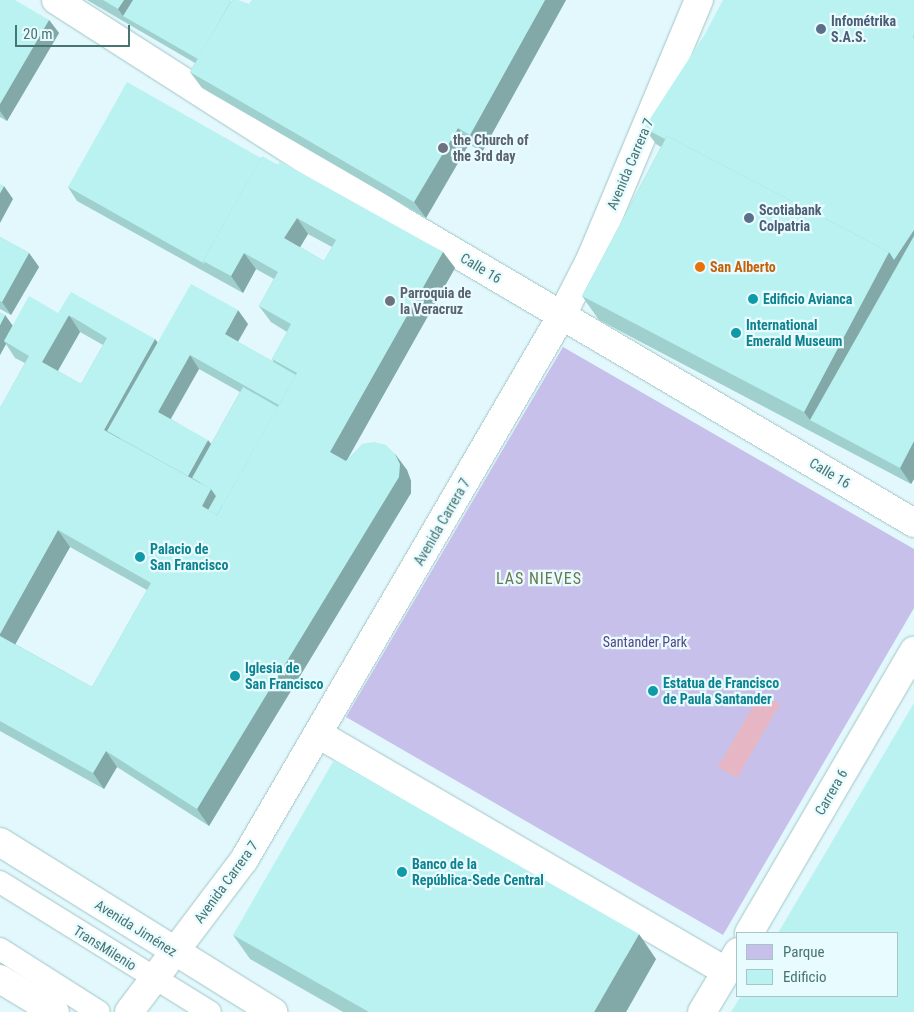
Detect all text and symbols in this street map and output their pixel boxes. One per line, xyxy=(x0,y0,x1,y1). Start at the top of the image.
place label: Infométrika S.A.S. xyxy=(831,13,896,46)
scale bar xyxy=(18,15,132,47)
marker: Infométrika S.A.S. xyxy=(815,23,827,35)
text: 20 m xyxy=(23,25,53,43)
street label: Avenida Carrera 7 xyxy=(603,116,657,212)
place label: the Church of the 3rd day xyxy=(453,132,528,164)
marker: the Church of the 3rd day xyxy=(437,142,449,154)
place label: Scotiabank Colpatria xyxy=(759,202,821,234)
marker: Scotiabank Colpatria xyxy=(743,212,755,224)
street label: Calle 16 xyxy=(458,249,504,287)
place label: San Alberto xyxy=(710,259,776,275)
marker: San Alberto xyxy=(694,261,706,273)
place label: Parroquia de la Veracruz xyxy=(400,285,471,318)
place label: Edificio Avianca xyxy=(763,291,852,307)
marker: Edificio Avianca xyxy=(747,293,759,305)
marker: Parroquia de la Veracruz xyxy=(384,295,396,307)
place label: International Emerald Museum xyxy=(746,317,842,350)
marker: International Emerald Museum xyxy=(730,327,742,339)
street label: Calle 16 xyxy=(807,454,853,492)
street label: Avenida Carrera 7 xyxy=(410,476,474,568)
place label: Palacio de San Francisco xyxy=(150,541,228,574)
marker: Palacio de San Francisco xyxy=(134,551,146,563)
district label: LAS NIEVES xyxy=(495,569,583,589)
park label: Santander Park xyxy=(603,634,687,650)
place label: Iglesia de San Francisco xyxy=(245,660,323,692)
marker: Iglesia de San Francisco xyxy=(229,670,241,682)
place label: Estatua de Francisco de Paula Santander xyxy=(663,675,779,708)
marker: Estatua de Francisco de Paula Santander xyxy=(647,685,659,697)
street label: Carrera 6 xyxy=(811,766,851,818)
street label: Avenida Carrera 7 xyxy=(191,838,261,926)
place label: Banco de la República-Sede Central xyxy=(412,856,544,889)
marker: Banco de la República-Sede Central xyxy=(396,866,408,878)
street label: Avenida Jiménez xyxy=(92,896,180,960)
street label: TransMilenio xyxy=(70,922,140,974)
legend xyxy=(736,932,899,997)
text: Parque xyxy=(783,943,825,961)
text: Edificio xyxy=(783,968,826,986)

